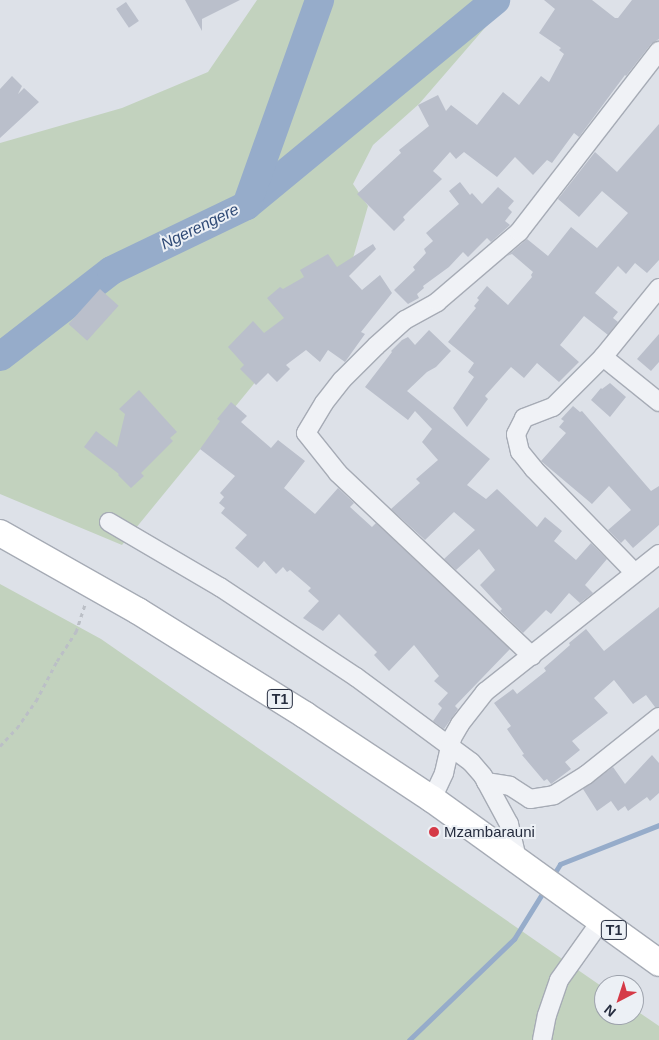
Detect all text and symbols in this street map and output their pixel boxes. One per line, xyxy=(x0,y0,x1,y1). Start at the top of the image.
water label: Ngerengere xyxy=(158,200,242,254)
road number: T1 xyxy=(266,688,294,711)
place label: Mzambarauni xyxy=(444,823,535,841)
marker: Mzambarauni xyxy=(428,826,440,838)
road number: T1 xyxy=(600,918,628,942)
north arrow xyxy=(594,975,644,1025)
text: N xyxy=(601,1001,619,1020)

